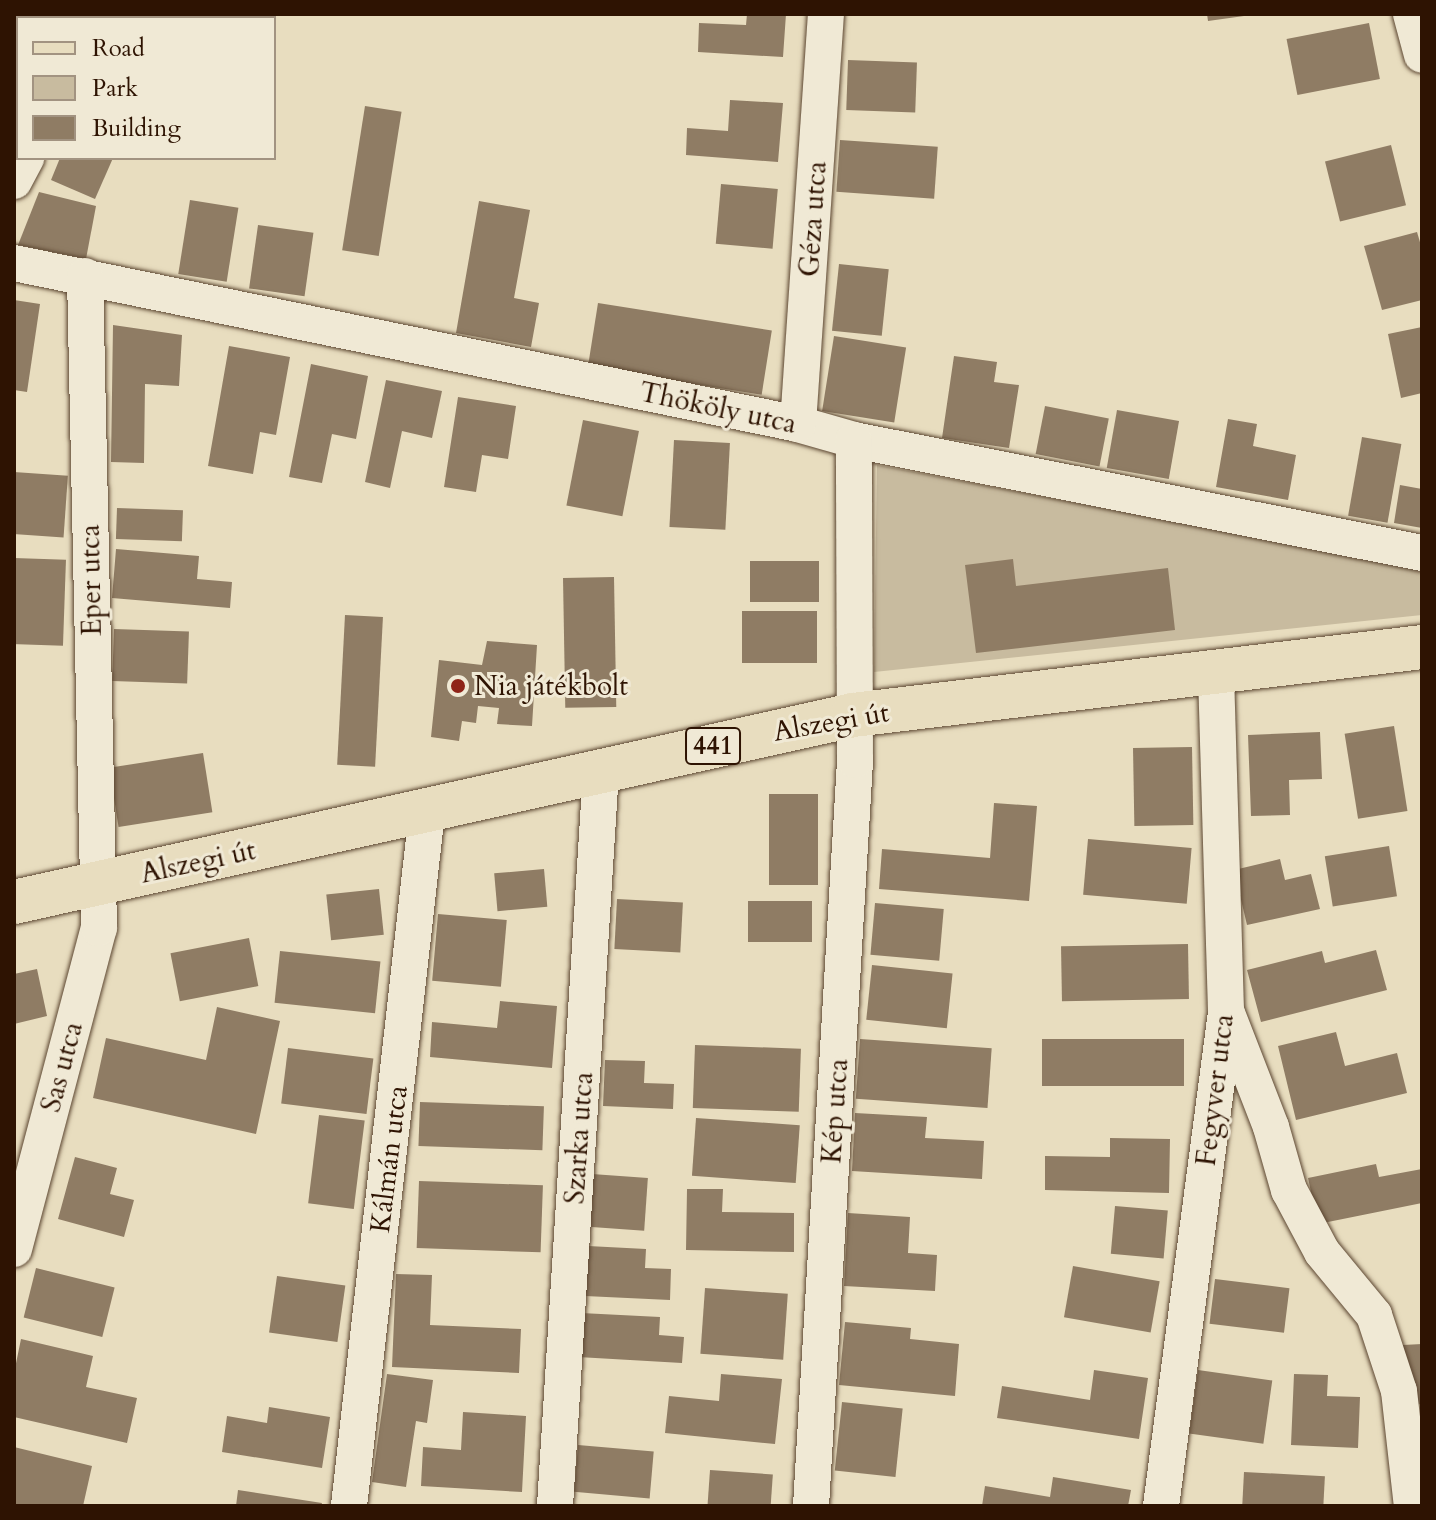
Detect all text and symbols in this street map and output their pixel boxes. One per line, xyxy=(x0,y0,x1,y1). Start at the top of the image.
legend xyxy=(16,16,276,160)
text: Road xyxy=(92,32,145,65)
text: Park xyxy=(92,72,138,105)
text: Building xyxy=(92,112,181,145)
street label: Géza utca xyxy=(792,160,834,278)
street label: Thököly utca xyxy=(636,375,800,441)
street label: Eper utca xyxy=(73,524,109,636)
place label: Nia játékbolt xyxy=(474,669,628,703)
marker: Nia játékbolt xyxy=(449,677,467,695)
street label: Alszegi út xyxy=(771,695,891,749)
road number: 441 xyxy=(685,724,741,768)
street label: Alszegi út xyxy=(137,833,259,891)
street label: Fegyver utca xyxy=(1189,1012,1241,1168)
street label: Sas utca xyxy=(34,1018,90,1116)
street label: Kép utca xyxy=(815,1057,855,1165)
street label: Szarka utca xyxy=(558,1071,600,1205)
street label: Kálmán utca xyxy=(363,1083,415,1235)

